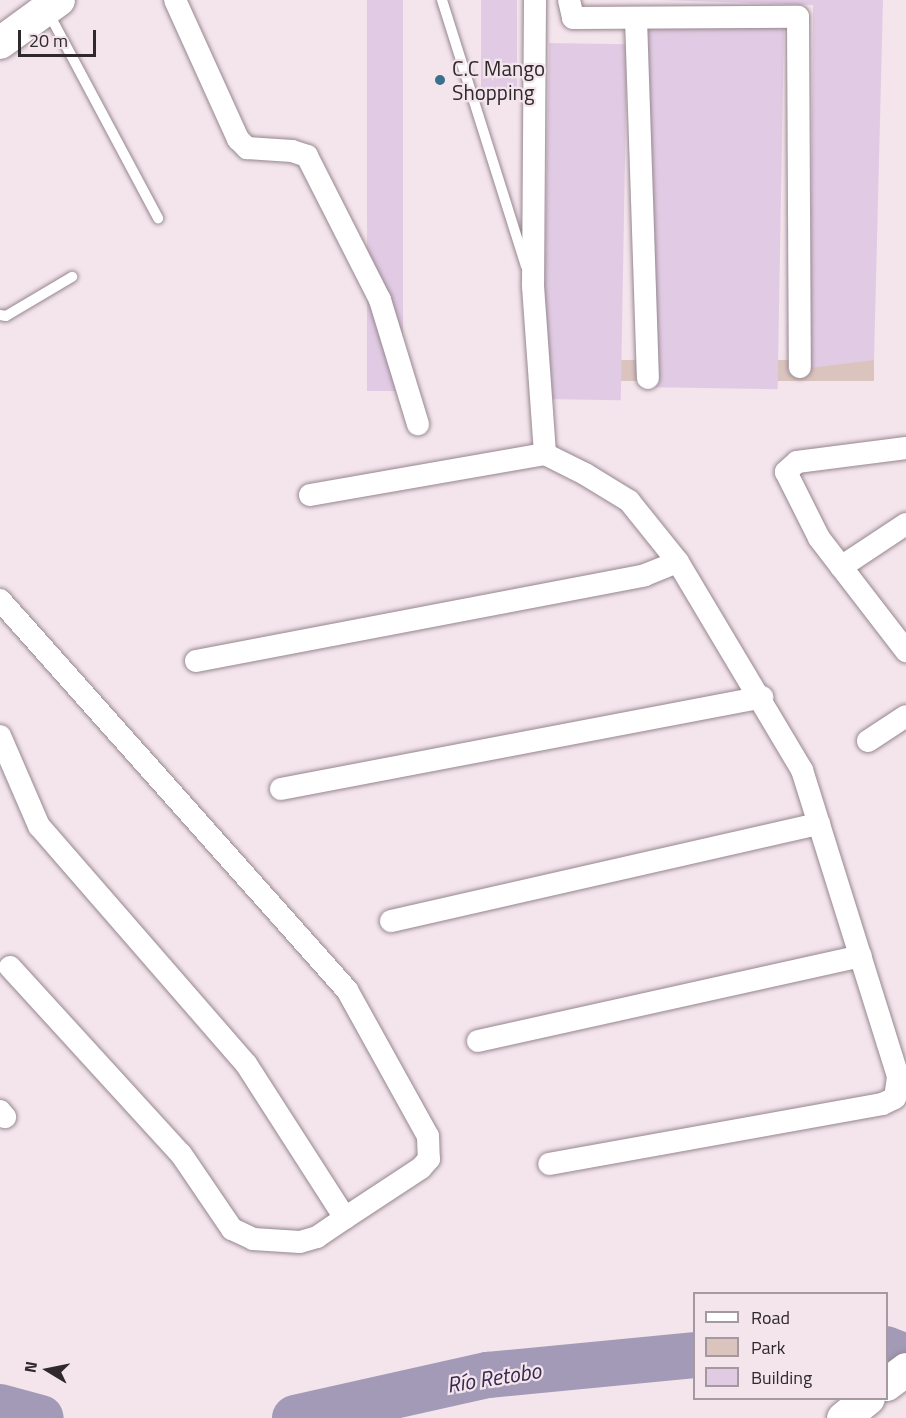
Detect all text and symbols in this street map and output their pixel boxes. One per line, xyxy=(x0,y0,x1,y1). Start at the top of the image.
scale bar xyxy=(21,18,99,56)
text: 20 m xyxy=(29,27,68,54)
place label: C.C Mango Shopping xyxy=(452,55,545,105)
marker: C.C Mango Shopping xyxy=(433,73,447,87)
legend xyxy=(693,1292,888,1400)
text: Road xyxy=(751,1304,790,1331)
text: Park xyxy=(751,1334,785,1361)
north arrow xyxy=(18,1340,78,1400)
water label: Río Retobo xyxy=(445,1358,543,1398)
text: N xyxy=(17,1359,43,1374)
text: Building xyxy=(751,1364,812,1391)

